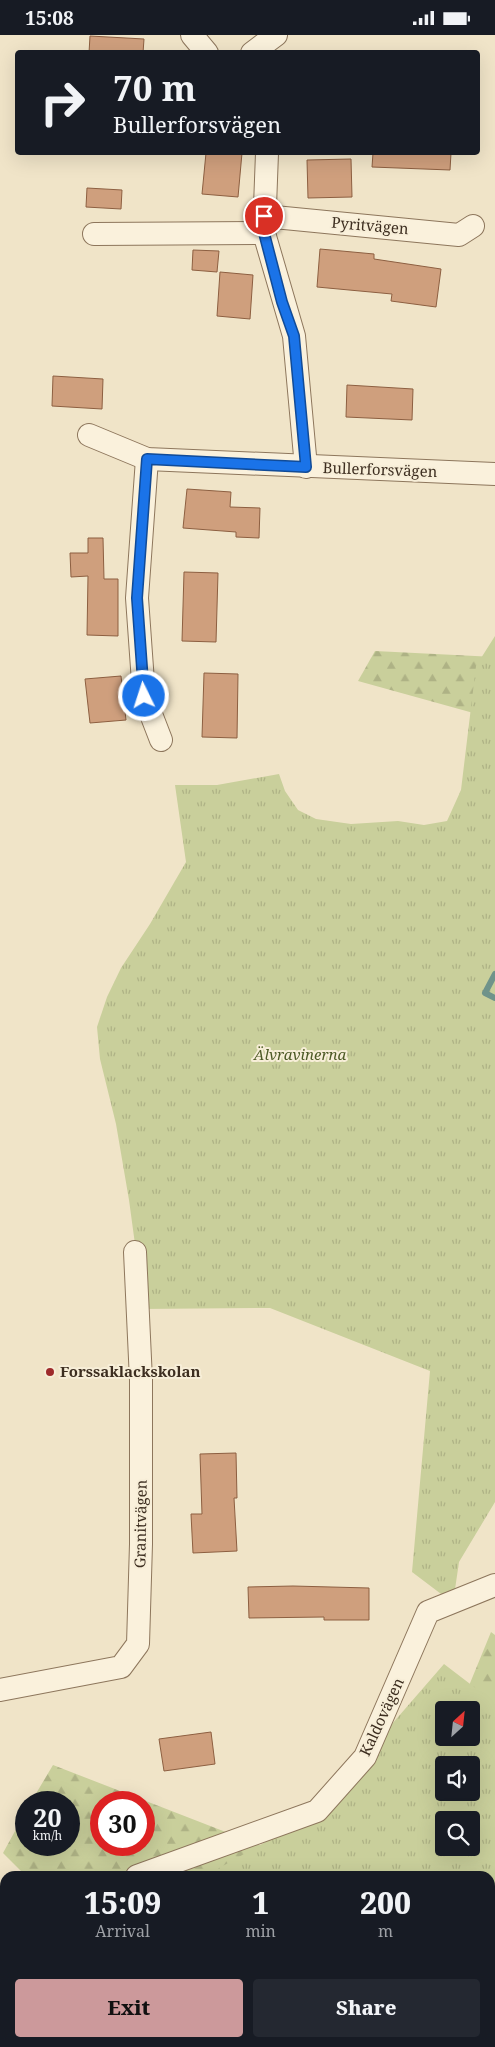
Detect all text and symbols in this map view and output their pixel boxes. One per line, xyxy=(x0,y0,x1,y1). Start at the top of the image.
text: 15:08 xyxy=(25,5,74,31)
text: 70 m xyxy=(113,64,196,111)
icon: right xyxy=(30,70,95,135)
text: Bullerforsvägen xyxy=(113,109,281,139)
pin xyxy=(243,195,285,237)
icon: arrive xyxy=(250,202,278,230)
street label: Pyritvägen xyxy=(331,212,410,238)
street label: Bullerforsvägen xyxy=(322,457,438,481)
position arrow xyxy=(117,669,169,721)
park label: Älvravinerna xyxy=(253,1044,346,1064)
place label: Forssaklackskolan xyxy=(60,1361,200,1381)
marker: Forssaklackskolan xyxy=(44,1366,56,1378)
street label: Granitvägen xyxy=(129,1479,151,1568)
street label: Kaldovägen xyxy=(354,1674,408,1759)
north arrow xyxy=(435,1701,480,1746)
map controls xyxy=(435,1701,480,1856)
button: sound xyxy=(435,1756,480,1801)
speed limit sign: 30 xyxy=(90,1791,155,1856)
text: 20 xyxy=(33,1800,62,1834)
button: search xyxy=(435,1811,480,1856)
text: km/h xyxy=(33,1827,62,1844)
text: 15:09 xyxy=(84,1882,161,1923)
text: 1 xyxy=(252,1882,269,1923)
text: 200 xyxy=(360,1882,411,1923)
text: Arrival xyxy=(95,1920,150,1942)
text: min xyxy=(245,1920,276,1942)
text: m xyxy=(378,1920,393,1942)
button: Exit xyxy=(15,1979,243,2037)
button: Share xyxy=(253,1979,480,2037)

